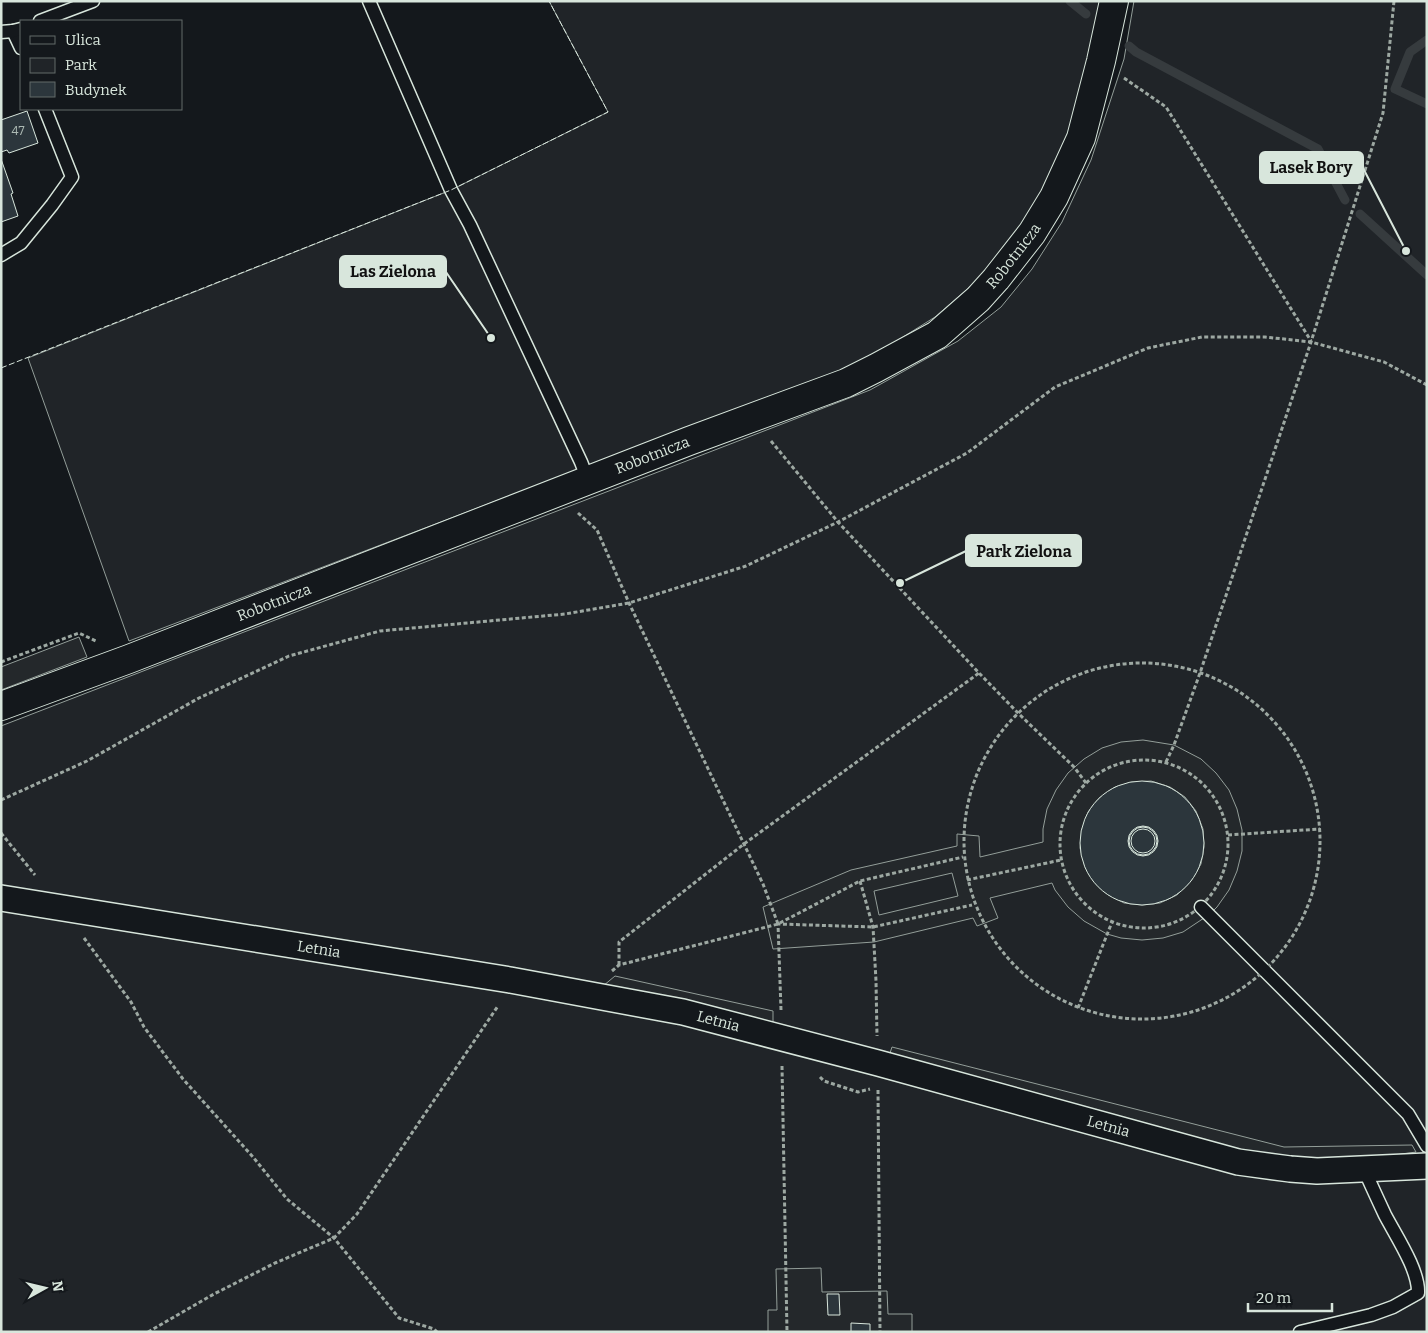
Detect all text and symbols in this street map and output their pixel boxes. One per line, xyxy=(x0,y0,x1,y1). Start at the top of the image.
legend xyxy=(20,20,182,110)
text: Ulica xyxy=(65,31,101,49)
text: Park xyxy=(65,56,97,74)
text: Budynek xyxy=(65,81,127,99)
house number: 47 xyxy=(12,124,24,138)
callout: Lasek Bory xyxy=(1260,152,1363,183)
text: Lasek Bory xyxy=(1269,158,1353,177)
street label: Robotnicza xyxy=(983,220,1045,293)
callout: Las Zielona xyxy=(340,256,446,287)
text: Las Zielona xyxy=(350,262,436,281)
street label: Robotnicza xyxy=(613,433,692,478)
callout: Park Zielona xyxy=(966,535,1081,566)
text: Park Zielona xyxy=(976,542,1072,561)
street label: Robotnicza xyxy=(234,580,314,625)
street label: Letnia xyxy=(296,937,342,962)
street label: Letnia xyxy=(695,1007,742,1035)
street label: Letnia xyxy=(1085,1112,1132,1141)
north arrow xyxy=(20,1263,70,1313)
text: N xyxy=(48,1280,67,1293)
scale bar xyxy=(1248,1280,1332,1312)
text: 20 m xyxy=(1256,1289,1292,1307)

